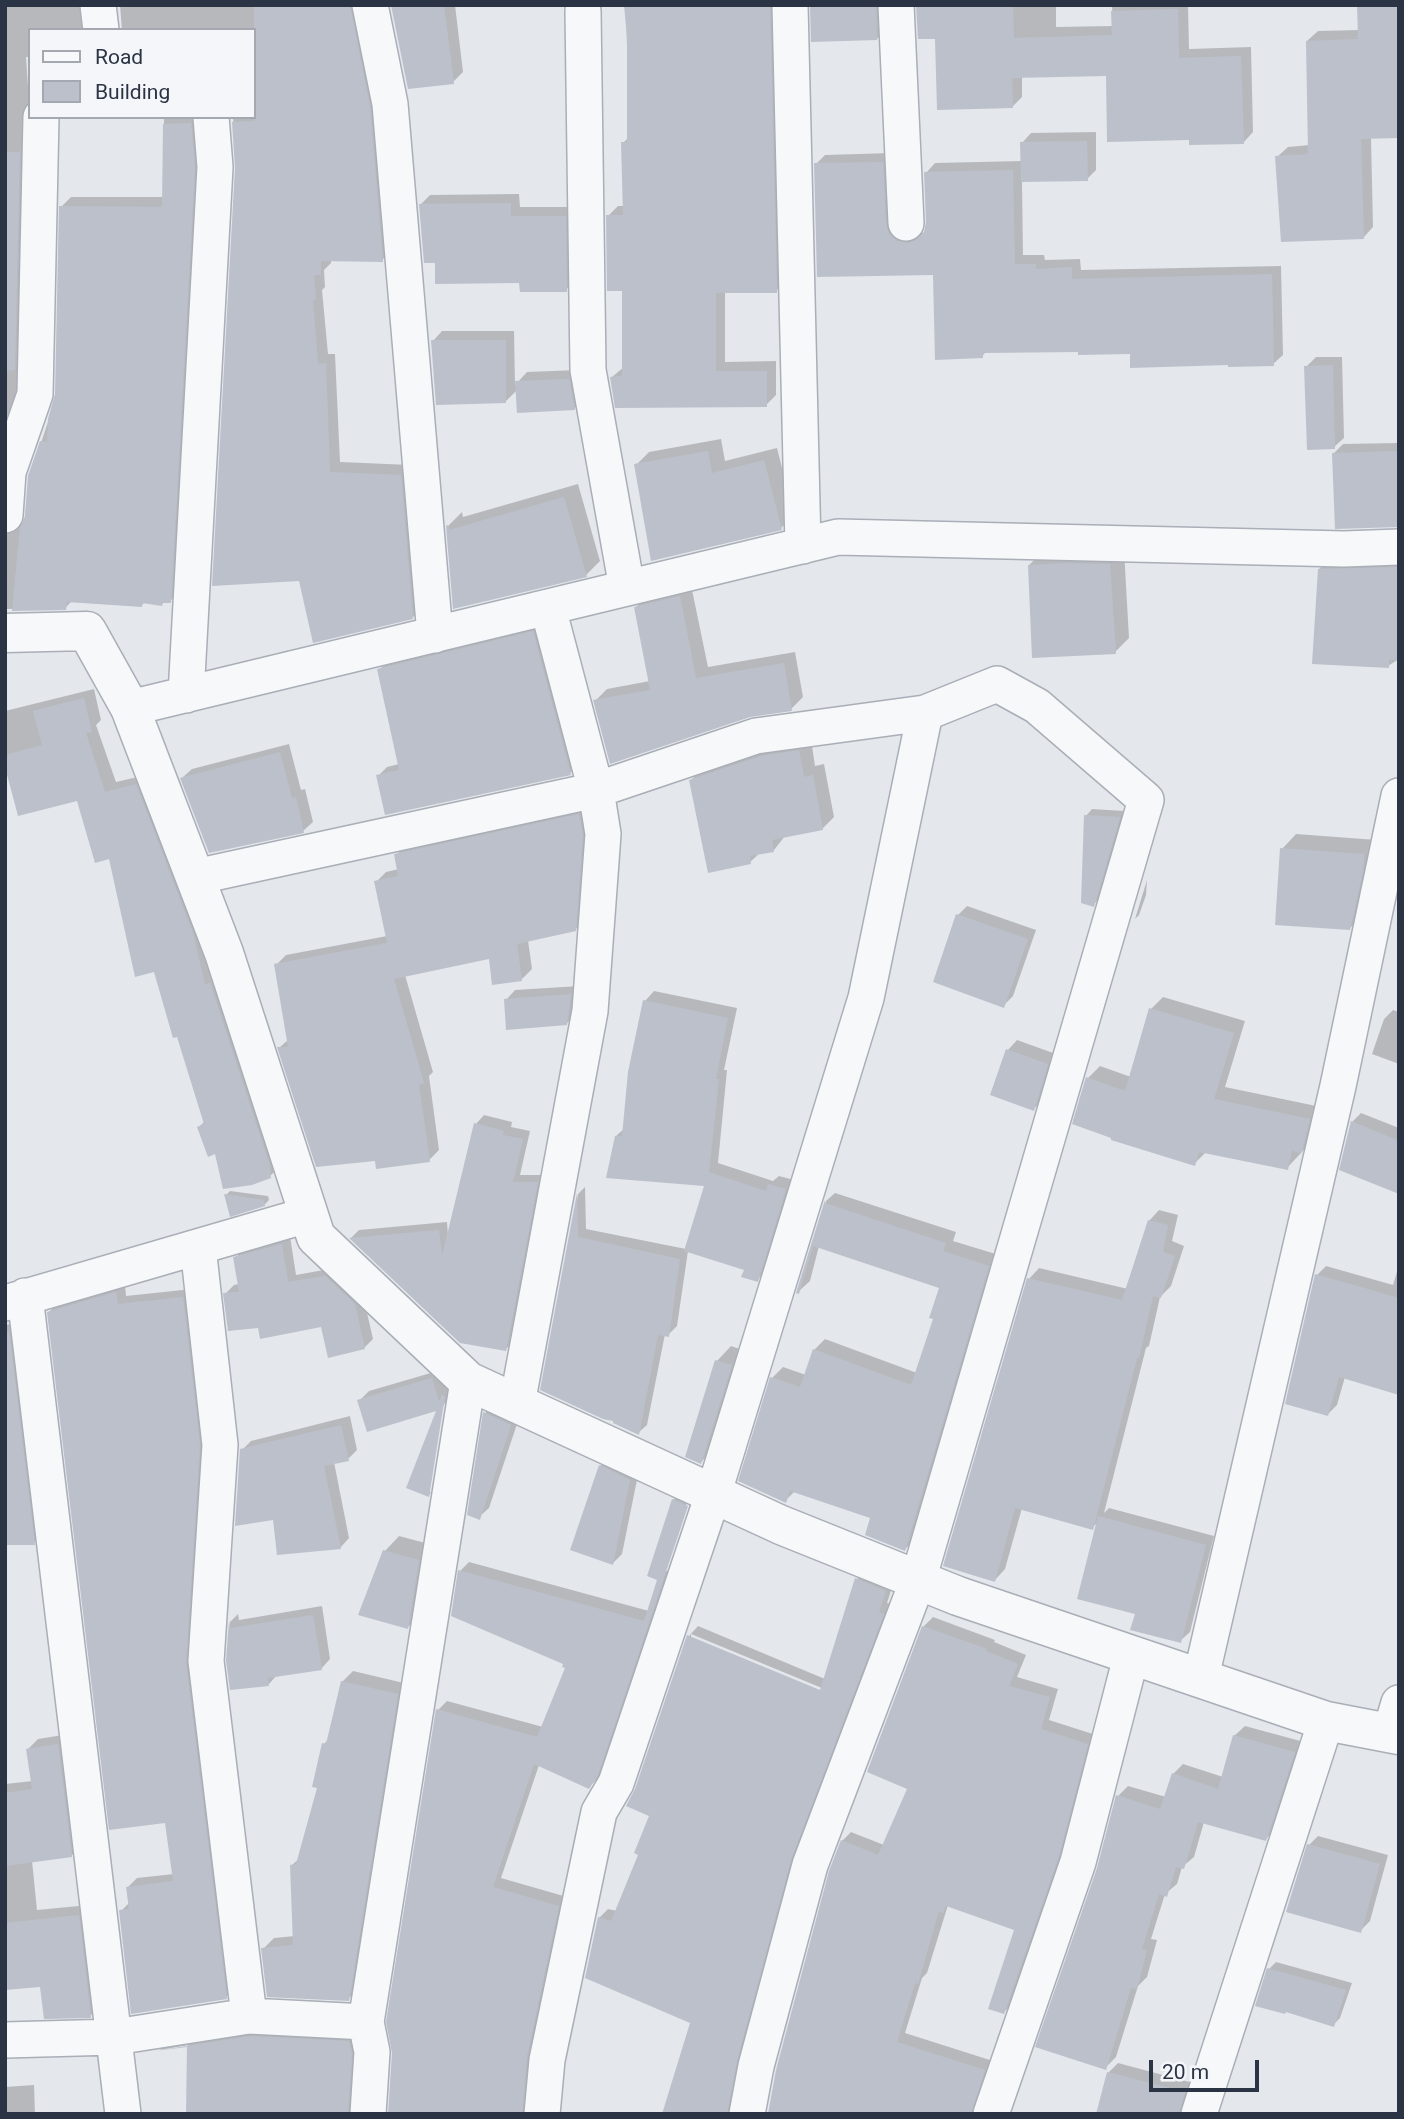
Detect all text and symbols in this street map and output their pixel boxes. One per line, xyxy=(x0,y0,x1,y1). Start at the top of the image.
legend xyxy=(28,28,256,119)
text: Road xyxy=(95,45,143,69)
text: Building xyxy=(95,80,170,104)
scale bar xyxy=(1152,2046,1262,2090)
text: 20 m xyxy=(1162,2060,1209,2084)

